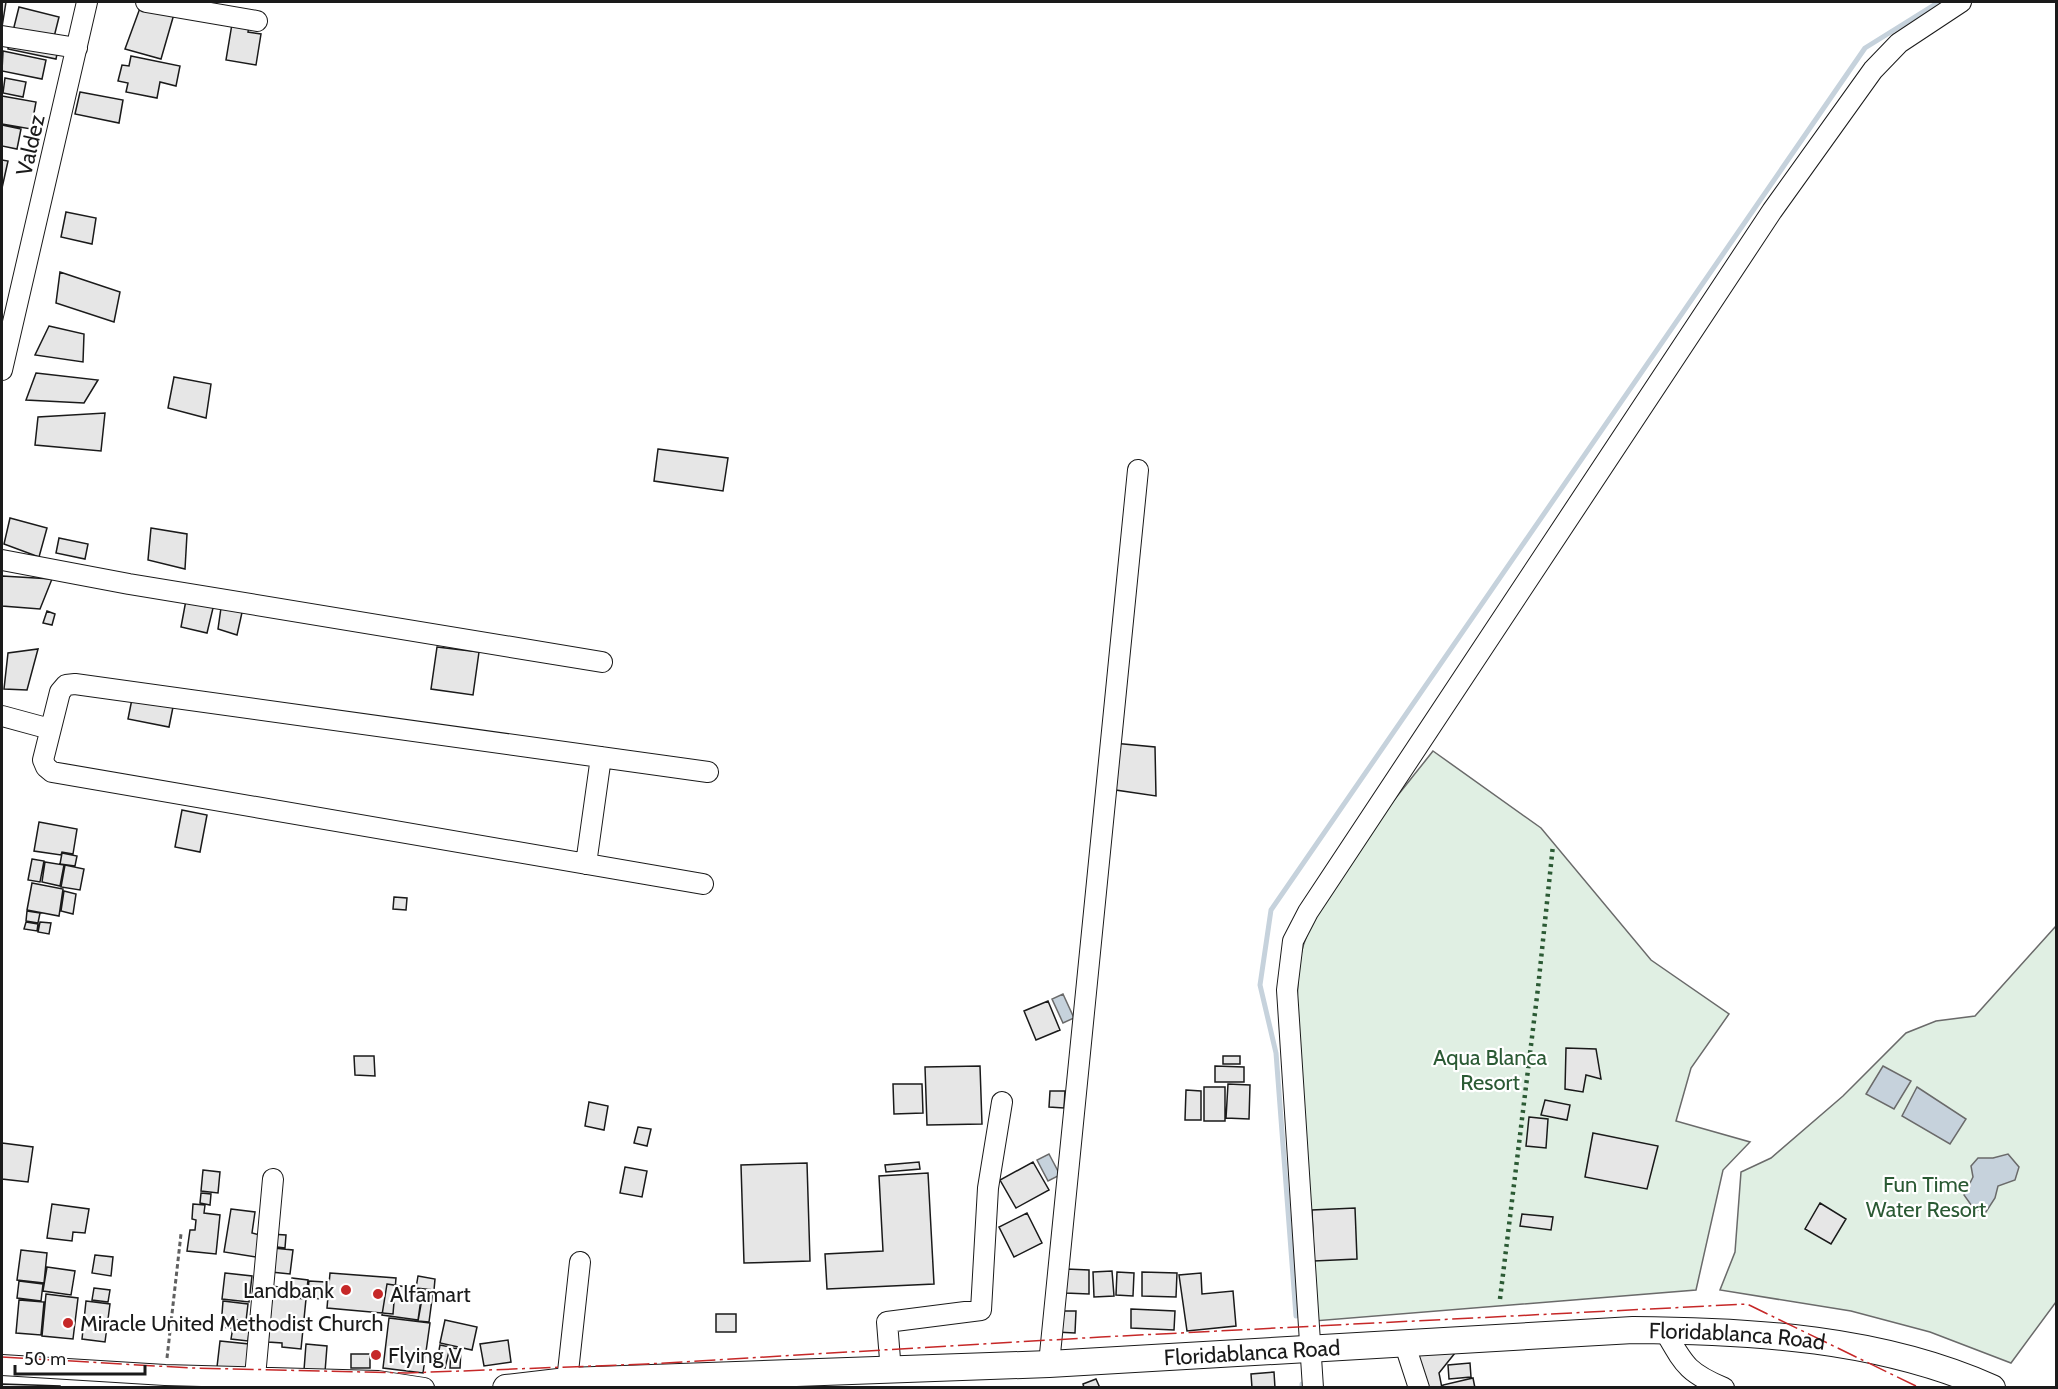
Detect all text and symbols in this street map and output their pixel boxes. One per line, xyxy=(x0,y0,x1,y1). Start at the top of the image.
street label: Valdez xyxy=(10,112,51,178)
park label: Aqua Blanca Resort xyxy=(1433,1044,1548,1096)
park label: Fun Time Water Resort xyxy=(1866,1171,1987,1223)
place label: Landbank xyxy=(243,1277,334,1304)
place label: Alfamart xyxy=(390,1281,471,1308)
marker: Landbank xyxy=(339,1283,353,1297)
marker: Alfamart xyxy=(371,1287,385,1301)
place label: Miracle United Methodist Church xyxy=(80,1310,383,1337)
marker: Miracle United Methodist Church xyxy=(61,1316,75,1330)
street label: Floridablanca Road xyxy=(1649,1317,1827,1356)
street label: Floridablanca Road xyxy=(1163,1334,1341,1371)
scale bar xyxy=(15,1338,146,1376)
place label: Flying V xyxy=(388,1342,463,1369)
text: 50 m xyxy=(24,1348,66,1370)
marker: Flying V xyxy=(369,1348,383,1362)

